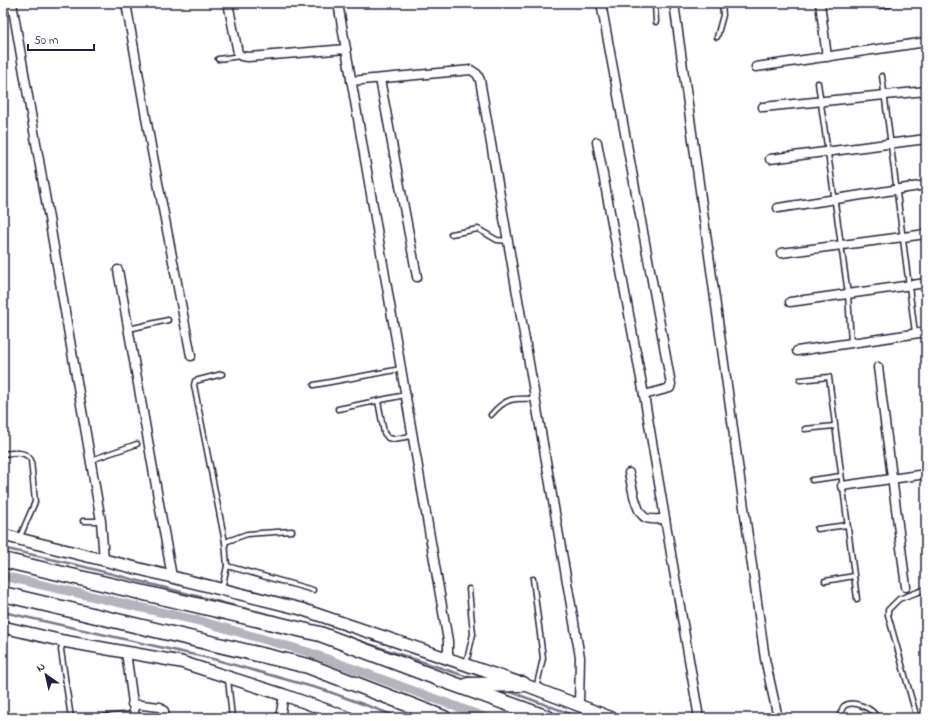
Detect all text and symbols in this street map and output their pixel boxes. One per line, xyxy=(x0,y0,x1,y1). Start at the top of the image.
scale bar xyxy=(28,26,94,52)
text: 50 m xyxy=(34,32,58,50)
north arrow xyxy=(26,655,66,695)
text: N xyxy=(33,659,49,676)

